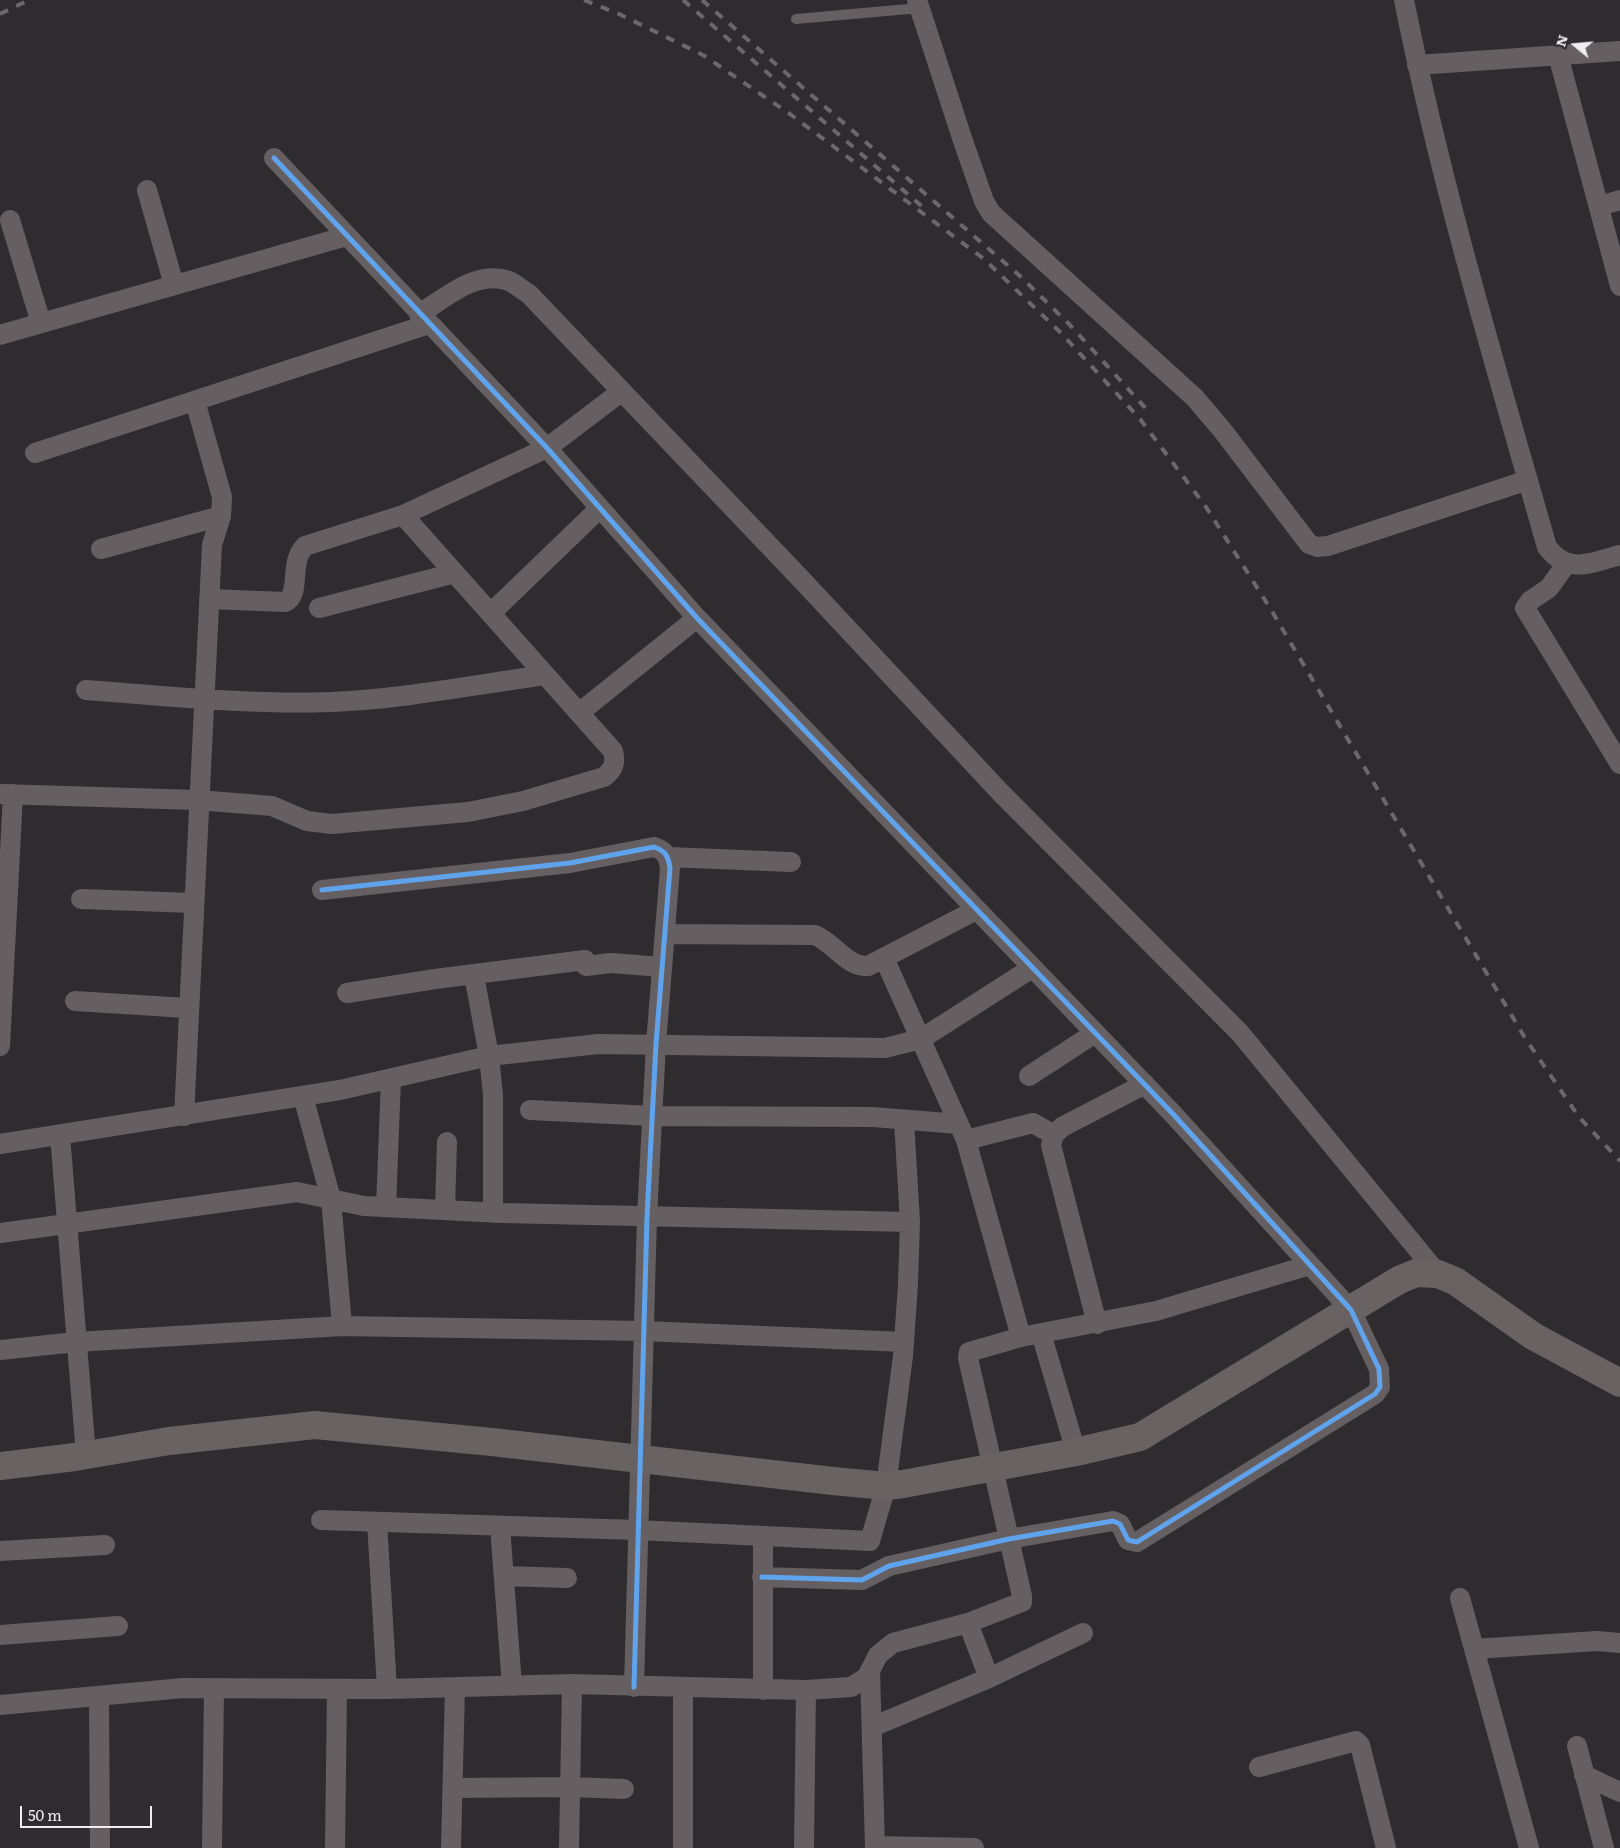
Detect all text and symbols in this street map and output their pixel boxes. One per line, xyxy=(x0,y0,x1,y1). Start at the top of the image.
north arrow xyxy=(1550,20,1600,70)
text: N xyxy=(1549,32,1572,49)
scale bar xyxy=(22,1796,155,1828)
text: 50 m xyxy=(28,1803,62,1826)

